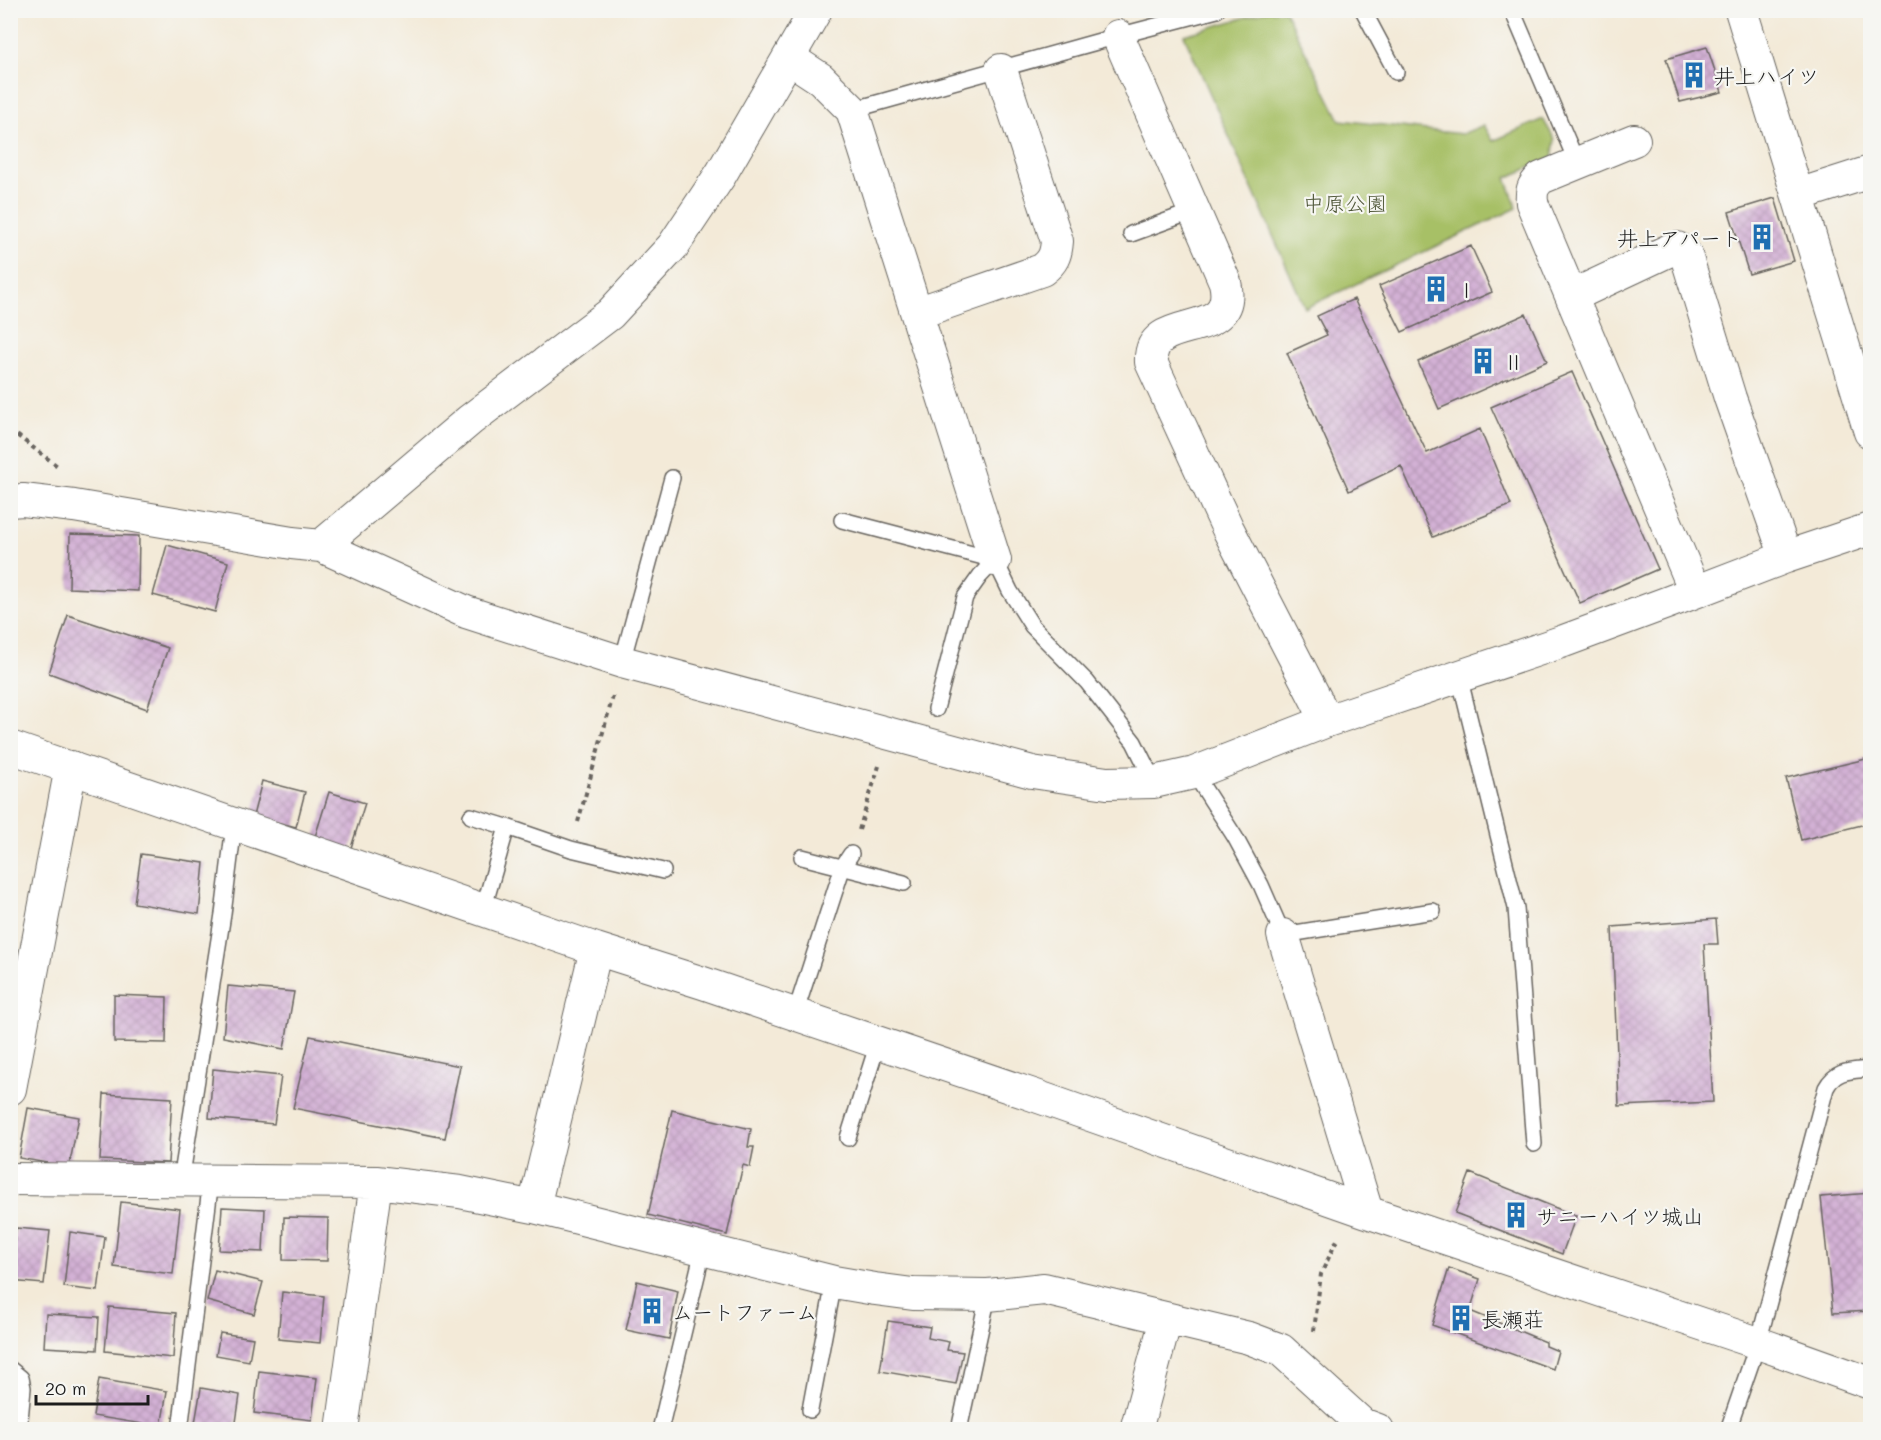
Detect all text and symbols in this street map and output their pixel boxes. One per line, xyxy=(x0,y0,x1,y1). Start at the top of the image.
building icon: 井上ハイツ xyxy=(1679,60,1709,90)
place label: 井上ハイツ xyxy=(1714,62,1819,89)
park label: 中原公園 xyxy=(1303,189,1387,216)
building icon: 井上アパート xyxy=(1747,222,1777,252)
place label: 井上アパート xyxy=(1617,224,1742,251)
building icon: Ⅰ xyxy=(1421,274,1451,304)
place label: Ⅰ xyxy=(1456,276,1477,303)
building icon: Ⅱ xyxy=(1468,346,1498,376)
place label: Ⅱ xyxy=(1503,348,1524,375)
building icon: サニーハイツ城山 xyxy=(1501,1200,1531,1230)
place label: サニーハイツ城山 xyxy=(1536,1202,1704,1229)
building icon: ムートファーム xyxy=(637,1296,667,1326)
place label: ムートファーム xyxy=(672,1298,817,1325)
building icon: 長瀬荘 xyxy=(1446,1303,1476,1333)
place label: 長瀬荘 xyxy=(1481,1305,1544,1332)
scale bar xyxy=(36,1368,148,1406)
text: 20 m xyxy=(45,1376,86,1400)

